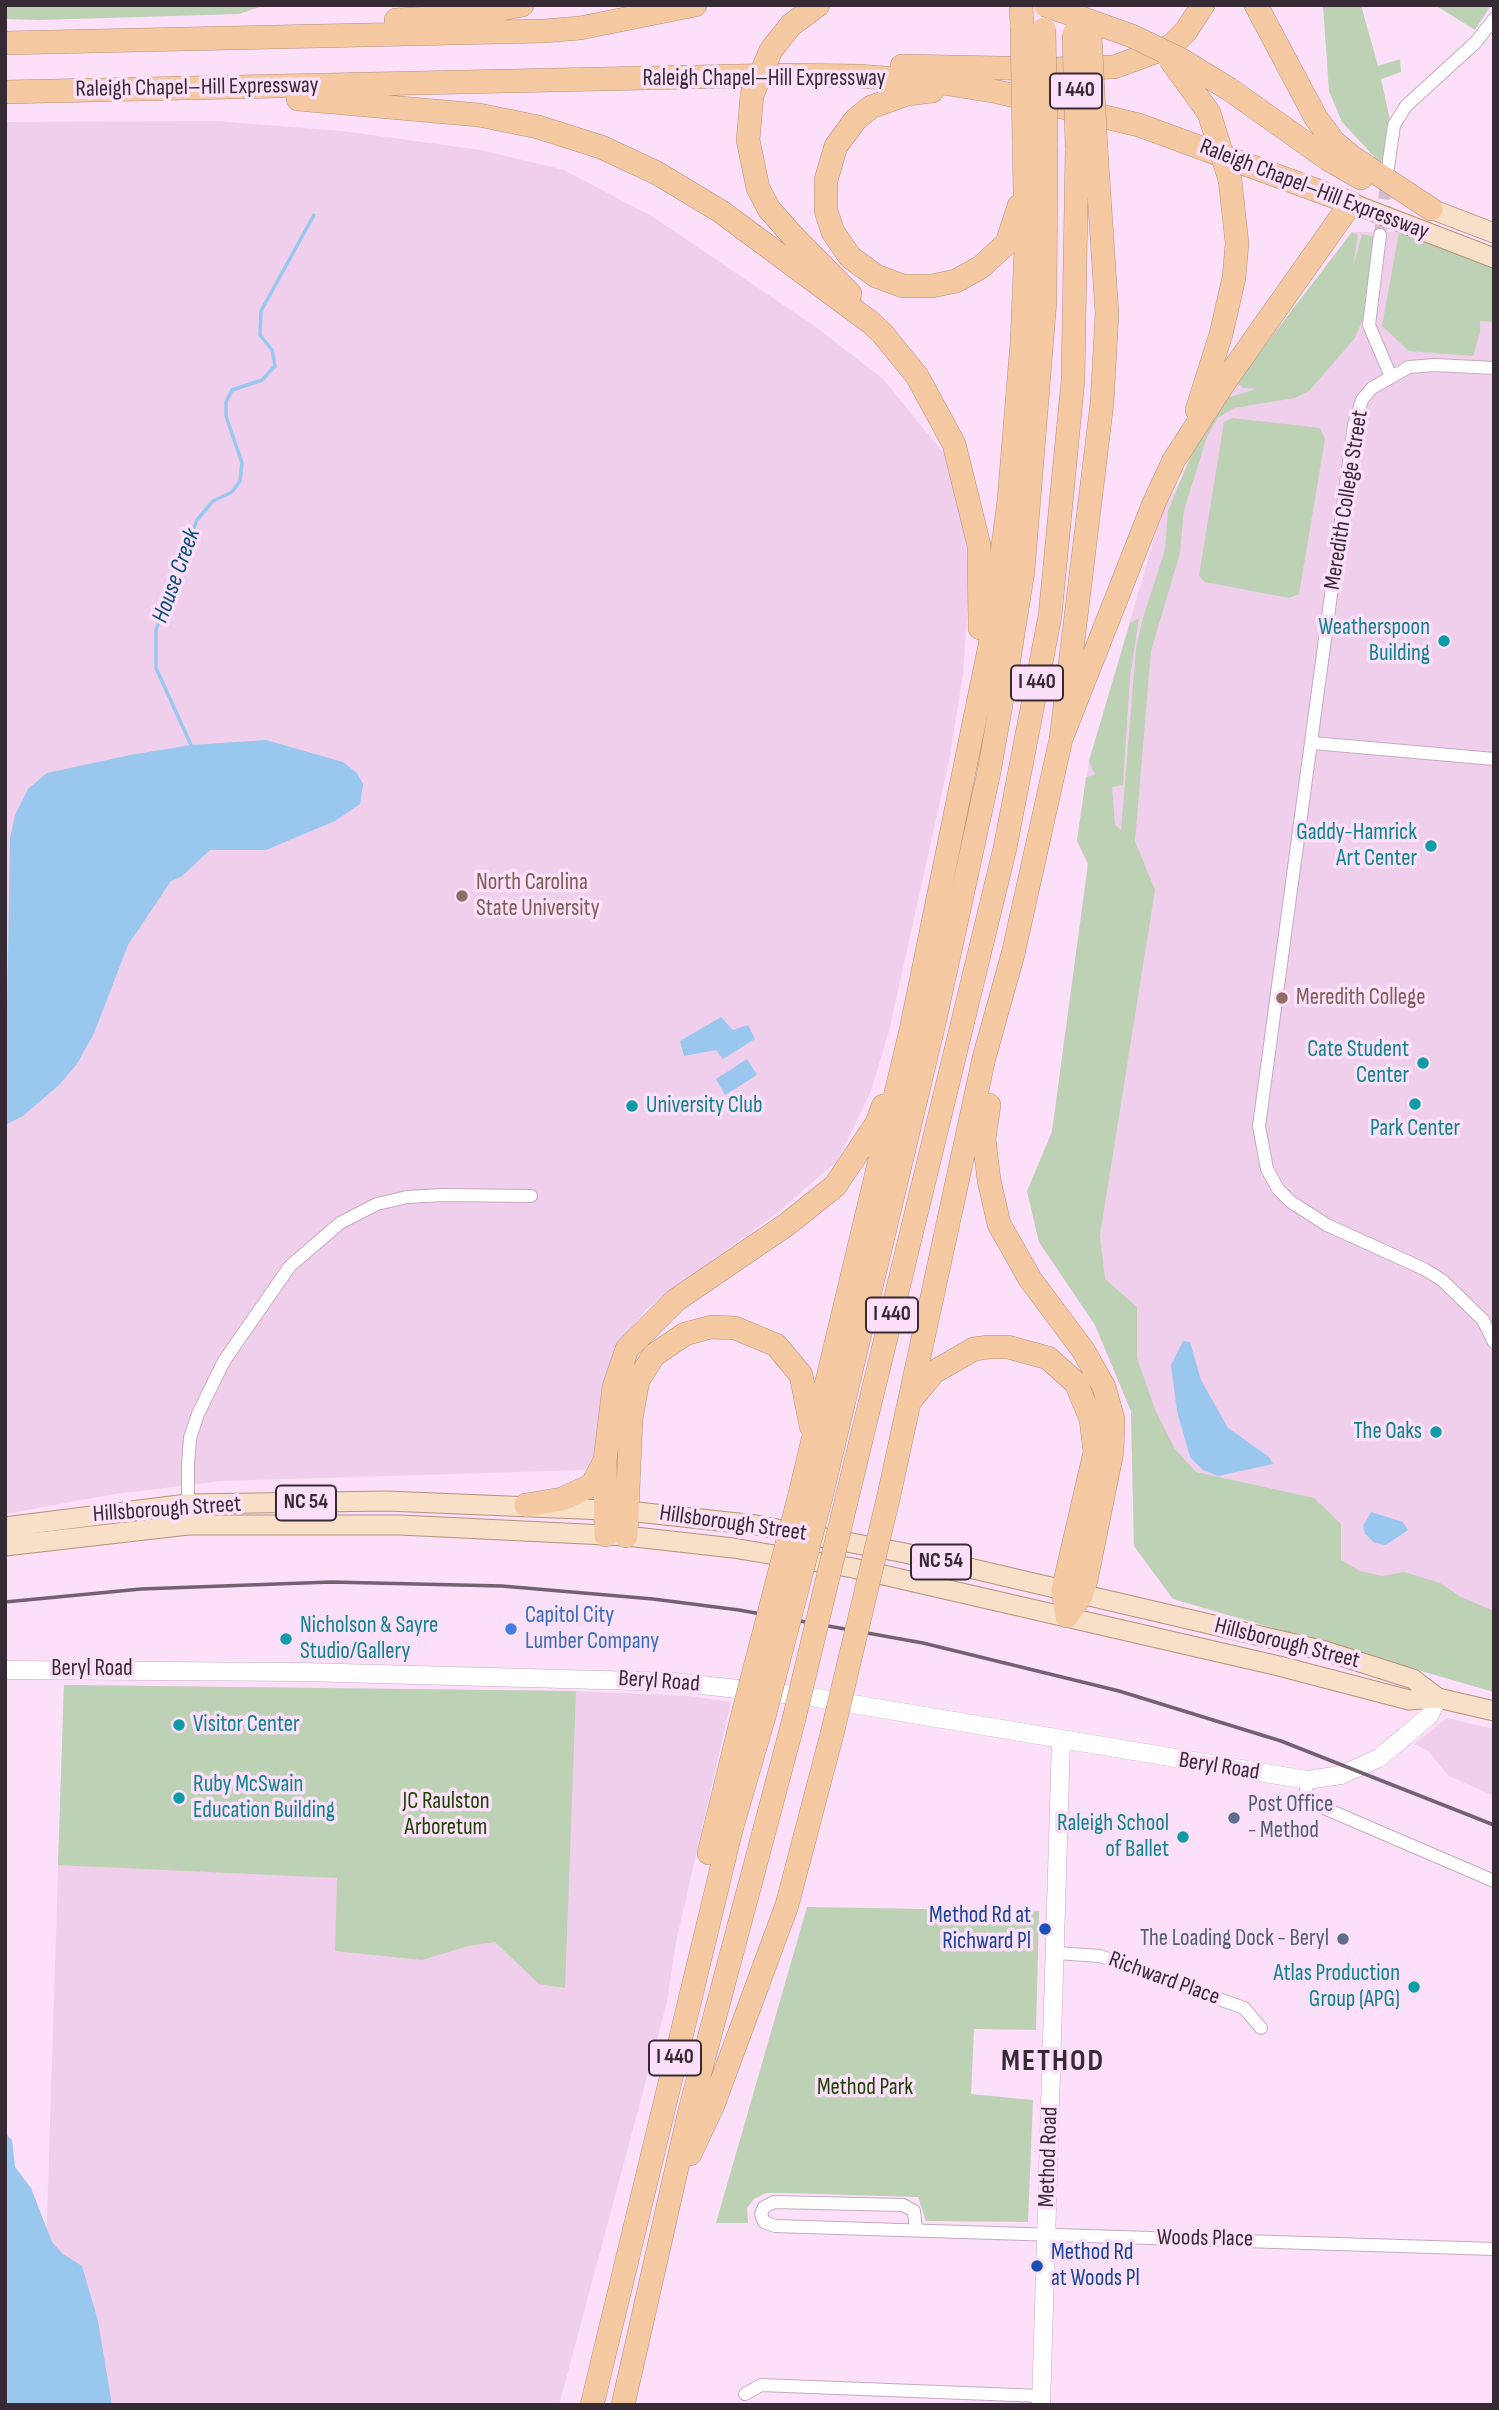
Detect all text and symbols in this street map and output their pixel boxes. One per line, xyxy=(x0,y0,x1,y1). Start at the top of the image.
street label: Raleigh Chapel–Hill Expressway xyxy=(642,65,886,93)
street label: Raleigh Chapel–Hill Expressway xyxy=(75,72,319,104)
road number: I 440 xyxy=(1050,74,1102,108)
street label: Raleigh Chapel–Hill Expressway xyxy=(1196,134,1432,246)
street label: Meredith College Street xyxy=(1319,408,1375,592)
water label: House Creek xyxy=(147,525,207,627)
place label: Weatherspoon Building xyxy=(1318,614,1430,668)
marker: Weatherspoon Building xyxy=(1436,633,1452,649)
road number: I 440 xyxy=(1011,666,1063,700)
place label: Gaddy-Hamrick Art Center xyxy=(1296,819,1417,873)
marker: Gaddy-Hamrick Art Center xyxy=(1423,838,1439,854)
place label: North Carolina State University xyxy=(476,869,600,923)
marker: North Carolina State University xyxy=(454,888,470,904)
place label: Meredith College xyxy=(1296,984,1425,1012)
marker: Meredith College xyxy=(1274,990,1290,1006)
place label: Cate Student Center xyxy=(1307,1036,1409,1090)
marker: Cate Student Center xyxy=(1415,1055,1431,1071)
place label: University Club xyxy=(646,1092,762,1120)
marker: Park Center xyxy=(1407,1096,1423,1112)
marker: University Club xyxy=(624,1098,640,1114)
place label: Park Center xyxy=(1370,1115,1460,1143)
road number: I 440 xyxy=(866,1298,918,1332)
place label: The Oaks xyxy=(1353,1418,1422,1446)
marker: The Oaks xyxy=(1428,1424,1444,1440)
road number: NC 54 xyxy=(276,1486,336,1520)
street label: Hillsborough Street xyxy=(92,1491,242,1529)
street label: Hillsborough Street xyxy=(658,1500,808,1548)
road number: NC 54 xyxy=(911,1544,971,1580)
place label: Capitol City Lumber Company xyxy=(525,1602,659,1656)
place label: Nicholson & Sayre Studio/Gallery xyxy=(300,1612,438,1666)
street label: Hillsborough Street xyxy=(1212,1613,1362,1675)
marker: Capitol City Lumber Company xyxy=(503,1621,519,1637)
marker: Nicholson & Sayre Studio/Gallery xyxy=(278,1631,294,1647)
street label: Beryl Road xyxy=(51,1655,133,1683)
street label: Beryl Road xyxy=(617,1665,701,1699)
place label: Visitor Center xyxy=(193,1711,300,1739)
marker: Visitor Center xyxy=(171,1717,187,1733)
street label: Beryl Road xyxy=(1177,1747,1261,1787)
place label: Ruby McSwain Education Building xyxy=(193,1771,335,1825)
park label: JC Raulston Arboretum xyxy=(402,1788,490,1842)
marker: Ruby McSwain Education Building xyxy=(171,1790,187,1806)
place label: Post Office - Method xyxy=(1248,1791,1333,1845)
place label: Raleigh School of Ballet xyxy=(1057,1810,1169,1864)
marker: Post Office - Method xyxy=(1226,1810,1242,1826)
marker: Raleigh School of Ballet xyxy=(1175,1829,1191,1845)
place label: Method Rd at Richward Pl xyxy=(929,1902,1031,1956)
marker: Method Rd at Richward Pl xyxy=(1037,1921,1053,1937)
place label: The Loading Dock - Beryl xyxy=(1140,1925,1329,1953)
marker: The Loading Dock - Beryl xyxy=(1335,1931,1351,1947)
street label: Richward Place xyxy=(1105,1946,1223,2012)
place label: Atlas Production Group (APG) xyxy=(1274,1960,1400,2014)
marker: Atlas Production Group (APG) xyxy=(1406,1979,1422,1995)
road number: I 440 xyxy=(649,2040,701,2076)
district label: METHOD xyxy=(1002,2044,1104,2080)
park label: Method Park xyxy=(817,2074,913,2102)
street label: Method Road xyxy=(1033,2106,1065,2208)
street label: Woods Place xyxy=(1157,2224,1253,2254)
place label: Method Rd at Woods Pl xyxy=(1051,2239,1140,2293)
marker: Method Rd at Woods Pl xyxy=(1029,2258,1045,2274)

